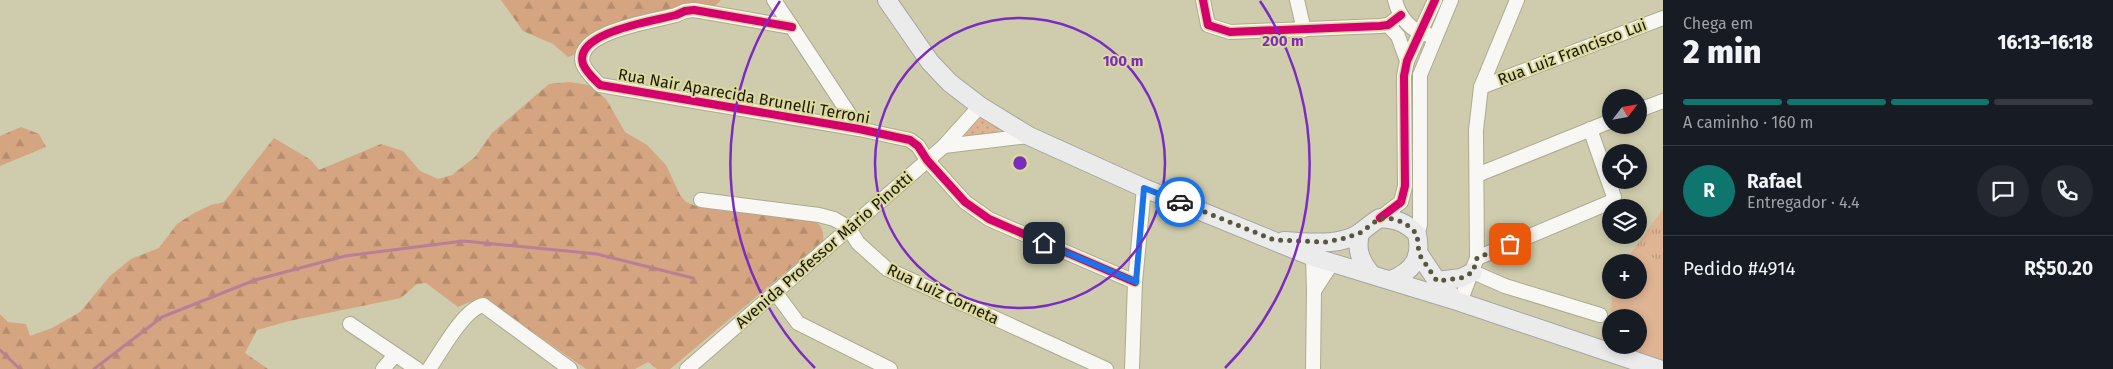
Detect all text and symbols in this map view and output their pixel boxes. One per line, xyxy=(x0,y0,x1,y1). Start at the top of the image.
text: Chega em xyxy=(1683,14,1753,33)
street label: Rua Luiz Francisco Lui xyxy=(1495,15,1649,89)
text: 16:13–16:18 xyxy=(1998,31,2093,54)
text: 200 m xyxy=(1262,32,1304,50)
text: 2 min xyxy=(1683,33,1761,71)
text: 100 m xyxy=(1103,52,1143,70)
street label: Rua Nair Aparecida Brunelli Terroni xyxy=(617,64,871,128)
north arrow xyxy=(1602,89,1648,134)
map controls xyxy=(1602,89,1647,354)
text: A caminho · 160 m xyxy=(1683,113,1814,132)
button: locate xyxy=(1602,144,1647,189)
centre of rings xyxy=(1011,154,1029,172)
button: chat xyxy=(1977,165,2029,217)
button: phone xyxy=(2041,165,2093,217)
street label: Avenida Professor Mário Pinotti xyxy=(732,168,916,332)
text: Rafael xyxy=(1747,170,1802,193)
courier xyxy=(1155,177,1205,227)
text: R xyxy=(1703,179,1715,202)
icon: car xyxy=(1166,188,1194,216)
text: Entregador · 4.4 xyxy=(1747,193,1859,212)
button: layers xyxy=(1602,199,1647,244)
pin xyxy=(1023,222,1065,264)
pin xyxy=(1489,223,1531,265)
icon: home xyxy=(1030,229,1058,257)
icon: bag xyxy=(1496,230,1524,258)
button: + xyxy=(1602,254,1647,299)
text: Pedido #4914 xyxy=(1683,257,1796,280)
text: R$50.20 xyxy=(2024,257,2093,280)
street label: Rua Luiz Corneta xyxy=(884,260,1002,328)
button: − xyxy=(1602,309,1647,354)

